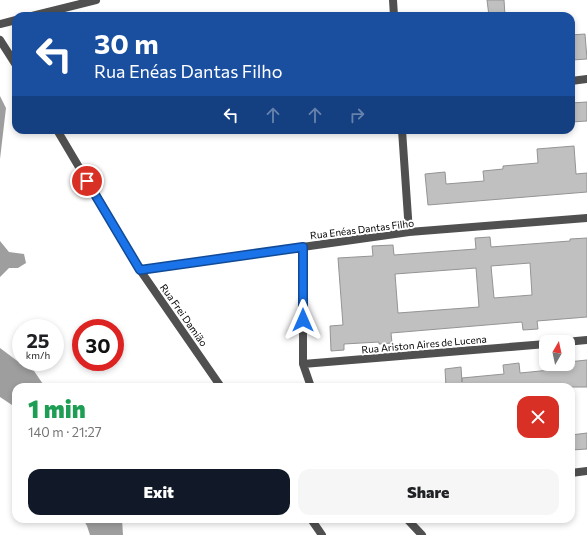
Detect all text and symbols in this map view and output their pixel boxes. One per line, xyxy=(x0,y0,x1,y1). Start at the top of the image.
text: 30 m xyxy=(94,26,159,60)
icon: left xyxy=(28,28,80,80)
text: Rua Enéas Dantas Filho xyxy=(94,60,282,82)
icon: left xyxy=(220,104,242,126)
icon: ahead xyxy=(262,104,284,126)
icon: ahead xyxy=(304,104,326,126)
icon: right xyxy=(346,104,368,126)
pin xyxy=(70,164,104,198)
icon: arrive xyxy=(76,170,98,192)
street label: Rua Enéas Dantas Filho xyxy=(309,217,415,241)
street label: Rua Frei Damião xyxy=(158,281,210,349)
position arrow xyxy=(282,299,324,341)
speed limit sign: 30 xyxy=(72,319,124,371)
text: 25 xyxy=(26,328,50,352)
street label: Rua Ariston Aires de Lucena xyxy=(361,333,487,355)
north arrow xyxy=(539,335,575,371)
map controls xyxy=(539,335,575,371)
text: km/h xyxy=(26,349,50,361)
text: 1 min xyxy=(28,394,86,423)
button: close xyxy=(517,396,559,438)
text: 140 m · 21:27 xyxy=(28,424,102,440)
button: Exit xyxy=(28,469,290,515)
button: Share xyxy=(298,469,559,515)

